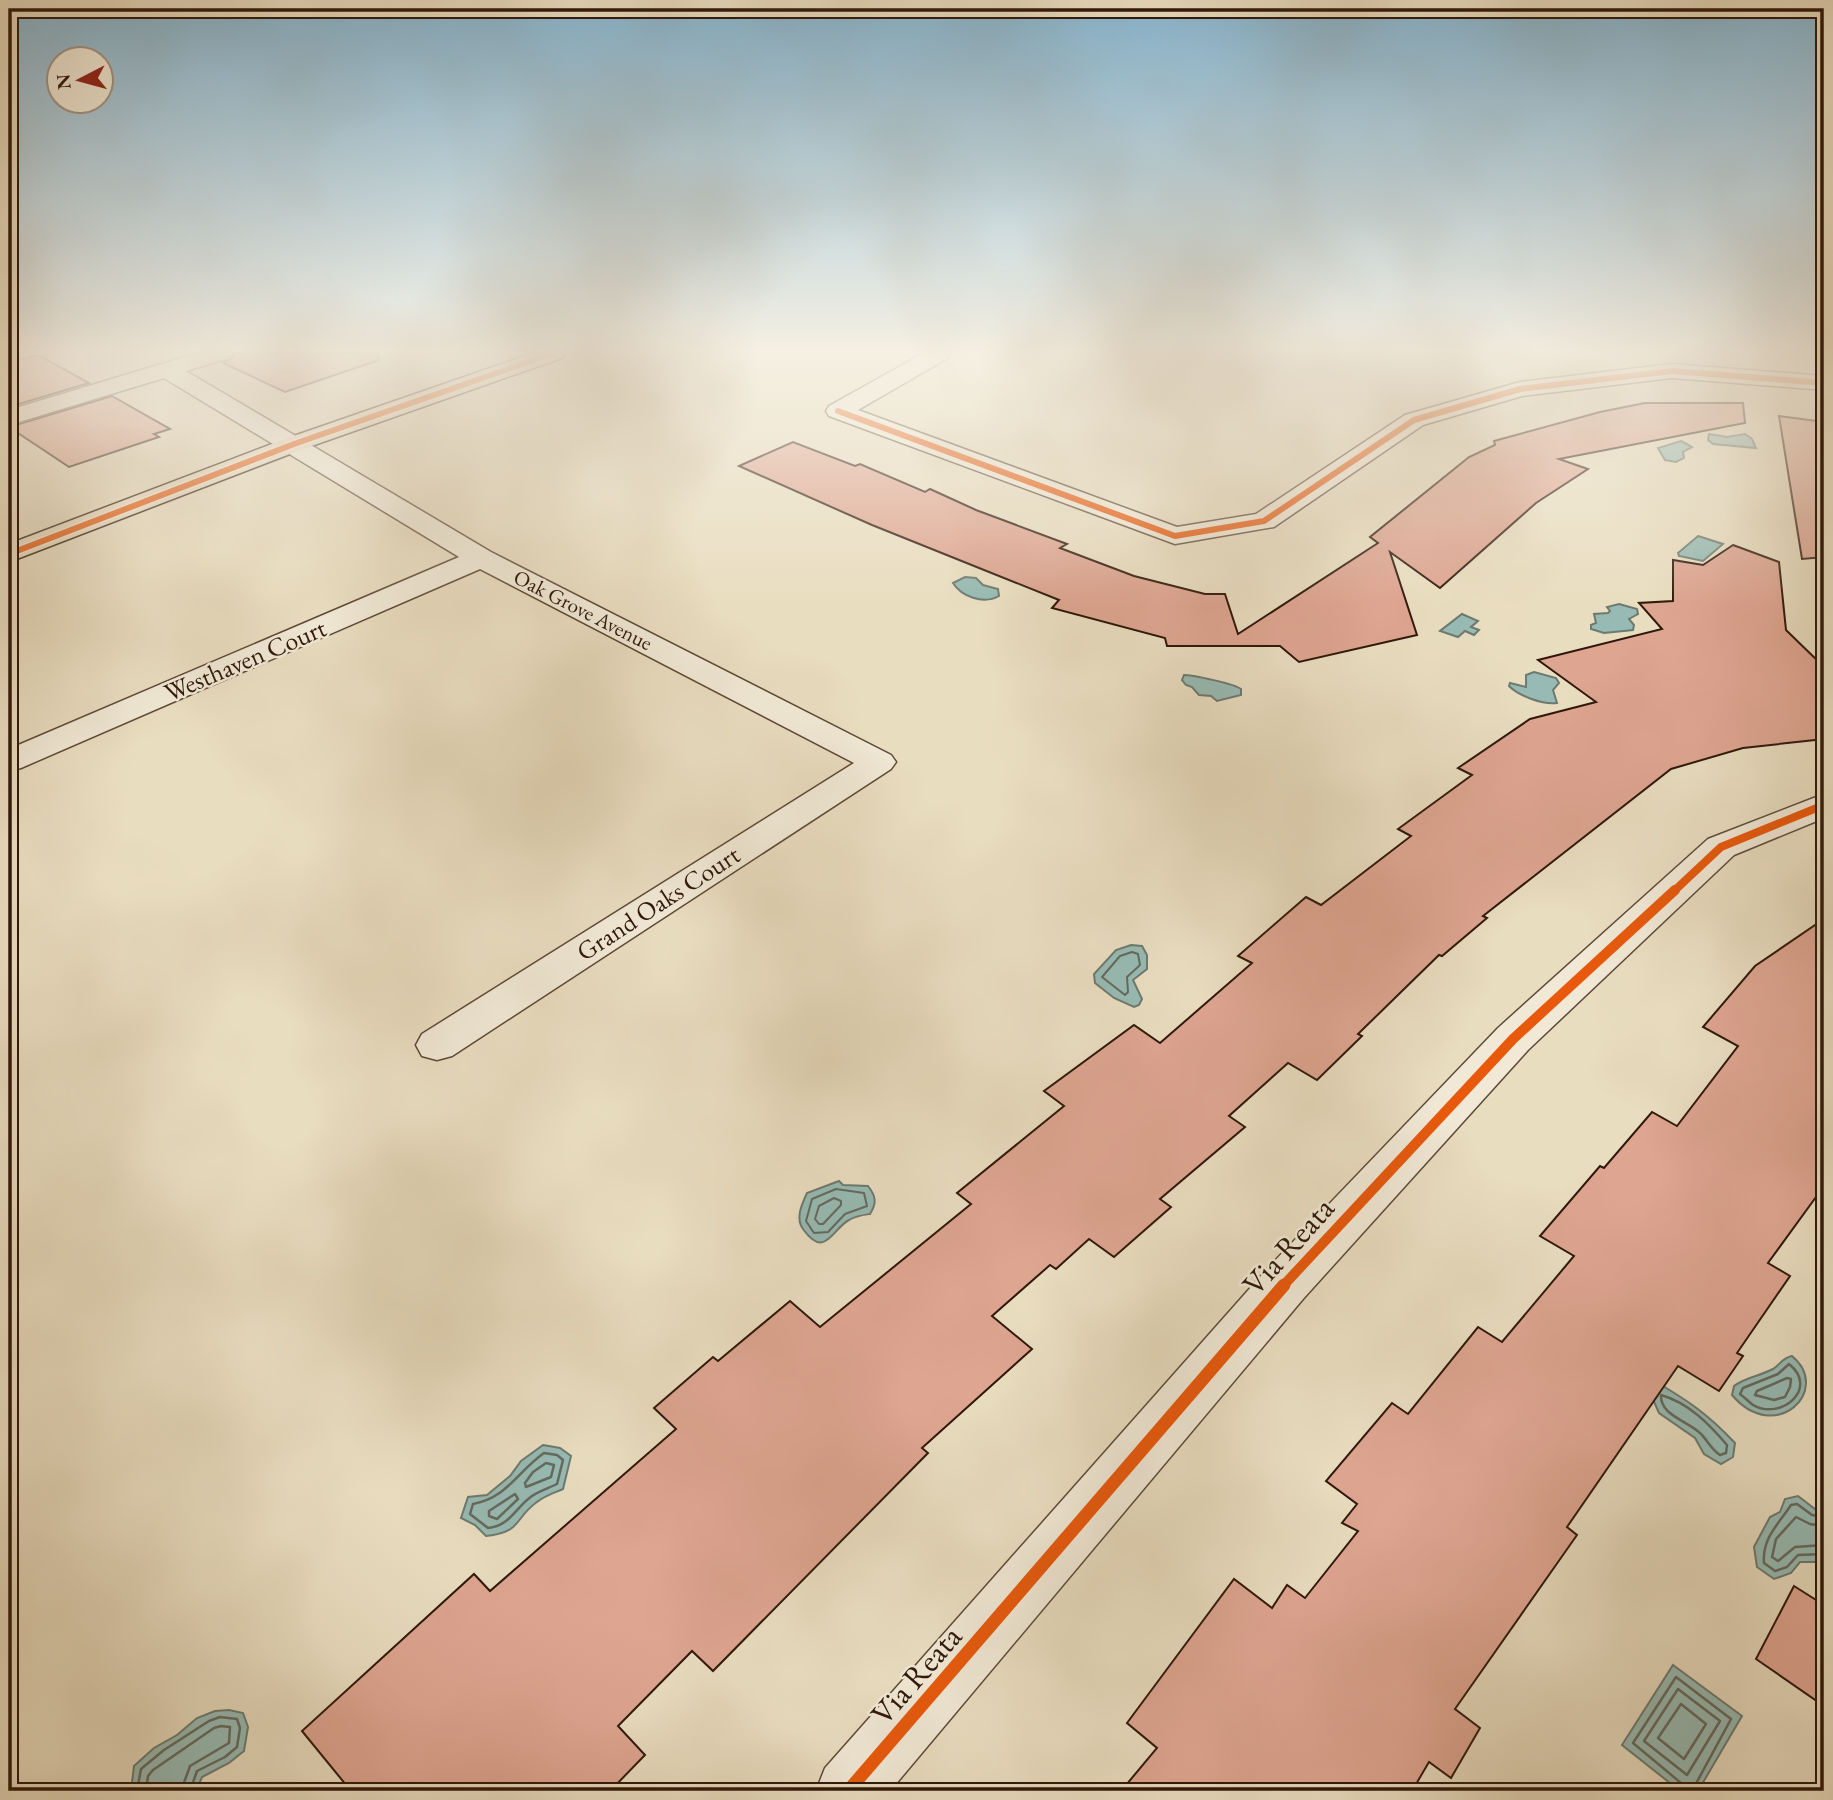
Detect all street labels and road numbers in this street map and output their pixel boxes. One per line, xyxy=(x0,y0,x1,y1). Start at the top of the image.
street label: Oak Grove Avenue xyxy=(509,563,657,656)
street label: Westhaven Court xyxy=(159,611,331,709)
street label: Grand Oaks Court xyxy=(570,838,746,968)
street label: Via Reata xyxy=(1233,1188,1343,1304)
street label: Via Reata xyxy=(861,1616,971,1734)

